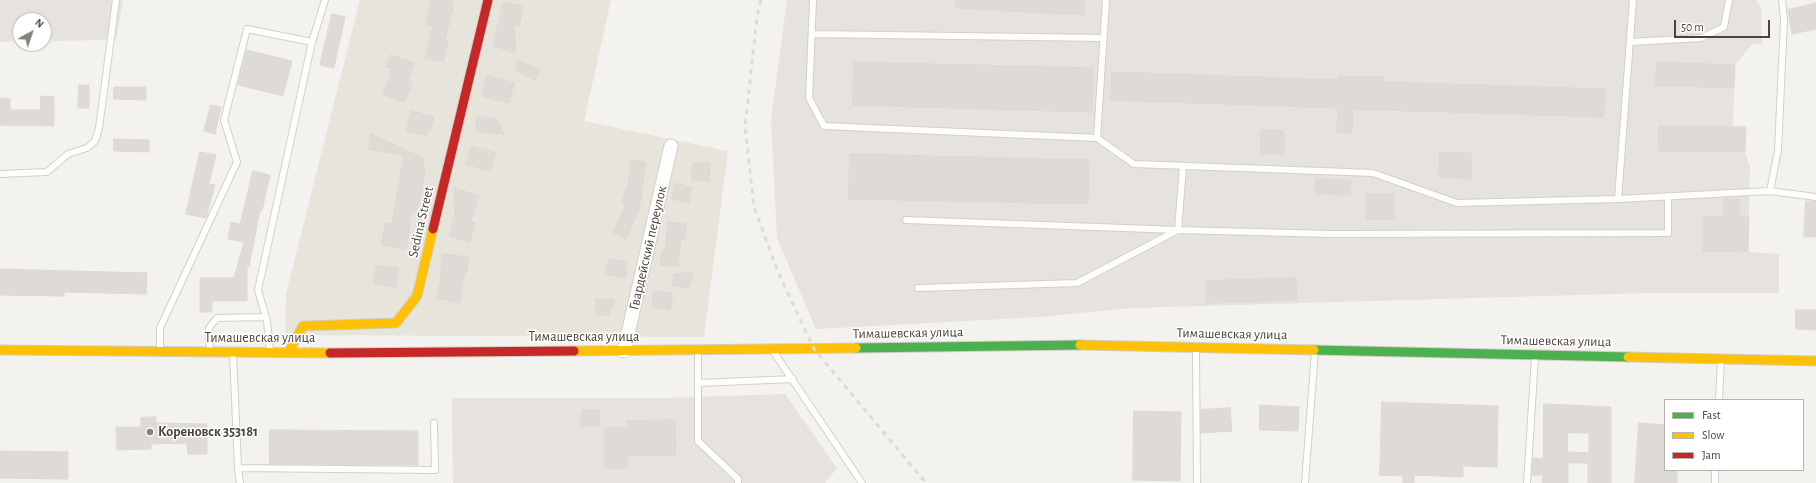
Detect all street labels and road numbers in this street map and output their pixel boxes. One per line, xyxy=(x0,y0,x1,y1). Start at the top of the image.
street label: Гвардейский переулок xyxy=(626,184,670,312)
street label: Sedina Street xyxy=(405,185,437,259)
street label: Тимашевская улица xyxy=(852,324,964,342)
street label: Тимашевская улица xyxy=(1176,325,1288,343)
street label: Тимашевская улица xyxy=(529,329,639,345)
street label: Тимашевская улица xyxy=(205,330,315,346)
street label: Тимашевская улица xyxy=(1500,332,1612,350)

